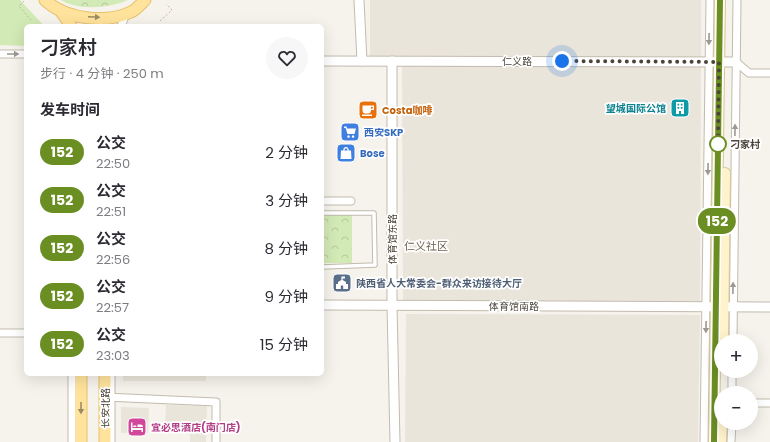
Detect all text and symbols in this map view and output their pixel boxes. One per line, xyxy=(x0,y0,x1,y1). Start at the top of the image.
one-way arrow xyxy=(88,14,100,21)
one-way arrow xyxy=(706,33,712,46)
text: 刁家村 xyxy=(40,34,97,61)
button: heart xyxy=(266,37,308,79)
one-way arrow xyxy=(7,51,20,57)
your location xyxy=(552,51,572,71)
street label: 仁义路 xyxy=(502,54,532,69)
text: 步行 · 4 分钟 · 250 m xyxy=(40,64,164,83)
building icon: 望城国际公馆 xyxy=(669,97,691,119)
text: 发车时间 xyxy=(40,99,100,120)
cafe icon: Costa咖啡 xyxy=(357,99,379,121)
place label: 望城国际公馆 xyxy=(606,101,666,116)
place label: Costa咖啡 xyxy=(382,103,432,118)
supermarket icon: 西安SKP xyxy=(339,121,361,143)
one-way arrow xyxy=(732,123,738,136)
place label: 西安SKP xyxy=(364,125,403,140)
text: 公交 xyxy=(96,132,126,153)
marker: 刁家村 xyxy=(709,135,727,153)
place label: 刁家村 xyxy=(730,137,760,152)
text: 152 xyxy=(51,142,73,162)
text: 2 分钟 xyxy=(265,142,308,163)
shop icon: Bose xyxy=(335,142,357,164)
place label: Bose xyxy=(360,146,385,161)
text: 22:50 xyxy=(96,154,130,173)
one-way arrow xyxy=(705,163,711,176)
text: 公交 xyxy=(96,180,126,201)
text: 152 xyxy=(51,190,73,210)
text: 3 分钟 xyxy=(265,190,308,211)
text: 22:51 xyxy=(96,202,126,221)
line badge: 152 xyxy=(694,208,740,234)
text: 152 xyxy=(706,211,728,231)
street label: 体育馆东路 xyxy=(385,214,400,264)
text: 公交 xyxy=(96,228,126,249)
text: 152 xyxy=(51,238,73,258)
text: 8 分钟 xyxy=(265,238,308,259)
district label: 仁义社区 xyxy=(404,238,448,254)
text: 22:56 xyxy=(96,250,130,269)
public building icon: 陕西省人大常委会-群众来访接待大厅 xyxy=(331,272,353,294)
text: 公交 xyxy=(96,276,126,297)
place label: 陕西省人大常委会-群众来访接待大厅 xyxy=(356,276,522,291)
one-way arrow xyxy=(730,281,736,294)
text: 152 xyxy=(51,286,73,306)
text: 9 分钟 xyxy=(265,286,308,307)
text: 22:57 xyxy=(96,298,129,317)
street label: 体育馆南路 xyxy=(489,299,539,314)
one-way arrow xyxy=(703,321,709,334)
text: 公交 xyxy=(96,324,126,345)
text: 152 xyxy=(51,334,73,354)
text: 15 分钟 xyxy=(260,334,308,355)
map controls xyxy=(714,334,758,430)
button: + xyxy=(714,334,758,378)
text: 23:03 xyxy=(96,346,130,365)
button: − xyxy=(714,386,758,430)
street label: 长安北路 xyxy=(98,388,113,428)
one-way arrow xyxy=(78,402,84,415)
hotel icon: 宜必思酒店(南门店) xyxy=(126,416,148,438)
place label: 宜必思酒店(南门店) xyxy=(151,420,241,435)

